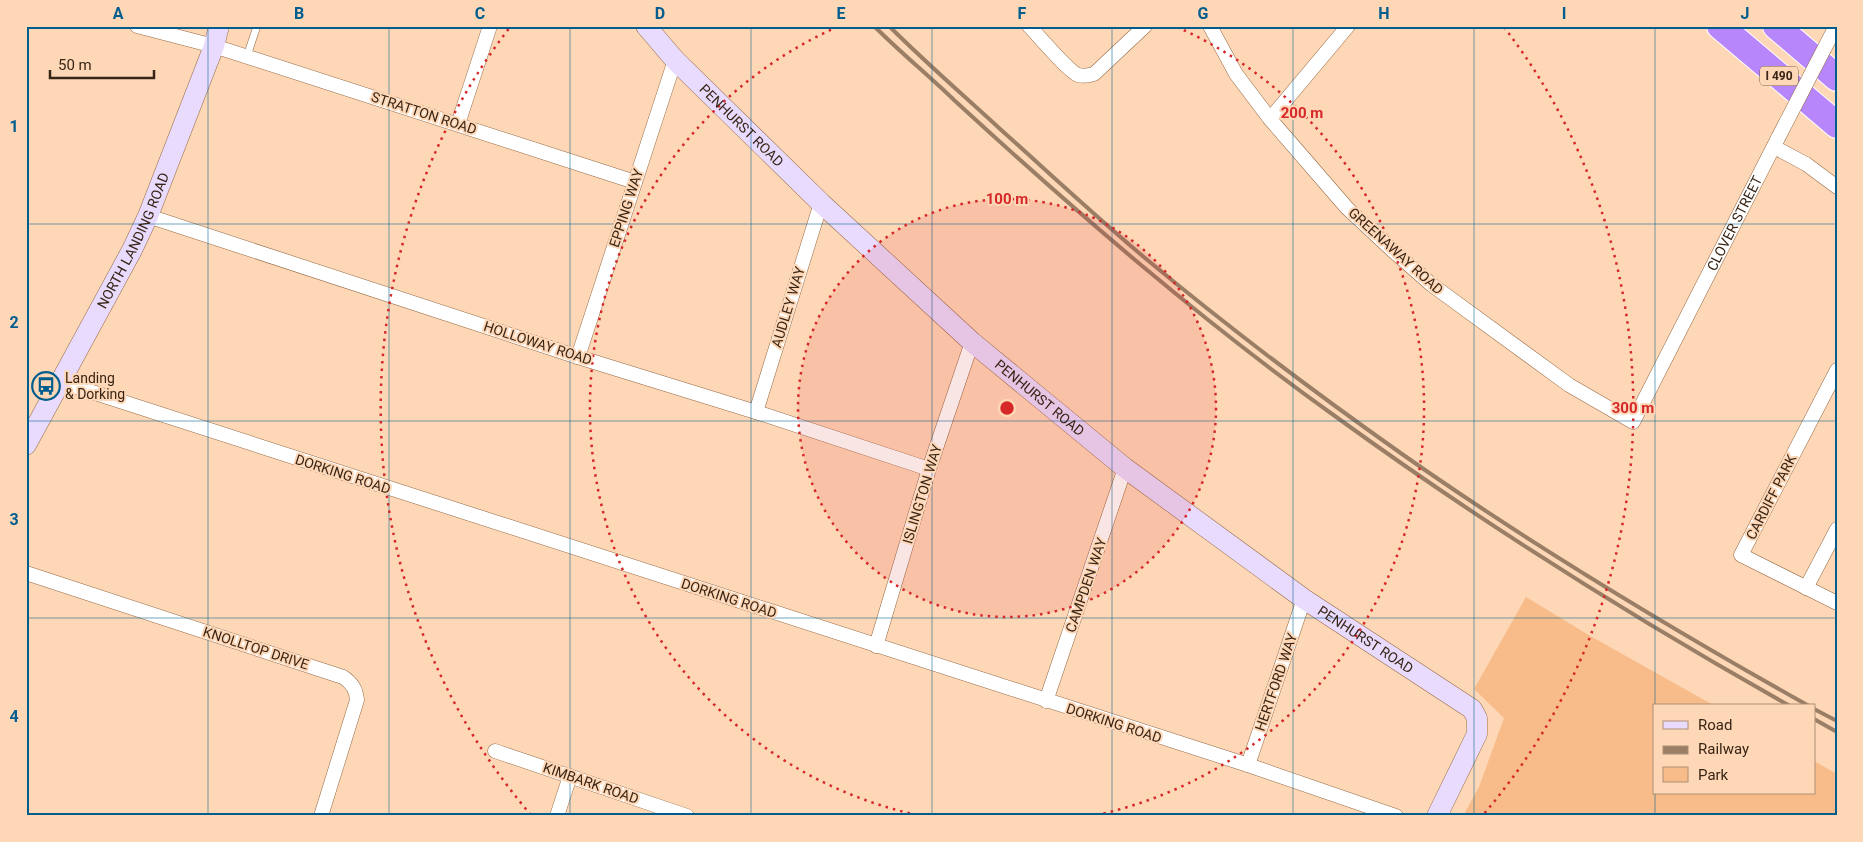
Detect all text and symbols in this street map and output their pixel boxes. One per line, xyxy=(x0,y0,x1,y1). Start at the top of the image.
text: A xyxy=(113,4,124,23)
text: B xyxy=(294,4,304,23)
text: C xyxy=(475,4,485,23)
text: D xyxy=(655,4,665,23)
text: E xyxy=(837,4,846,23)
text: F xyxy=(1018,4,1027,23)
text: G xyxy=(1198,4,1209,23)
text: H xyxy=(1378,4,1390,23)
text: I xyxy=(1562,4,1566,23)
text: J xyxy=(1741,4,1749,23)
scale bar xyxy=(50,48,154,80)
text: 50 m xyxy=(58,56,92,74)
road number: I 490 xyxy=(1760,66,1798,85)
street label: PENHURST ROAD xyxy=(696,81,787,170)
street label: STRATTON ROAD xyxy=(369,88,479,138)
text: 200 m xyxy=(1281,104,1323,122)
text: 1 xyxy=(9,117,19,136)
street label: EPPING WAY xyxy=(606,166,646,249)
street label: NORTH LANDING ROAD xyxy=(94,170,172,311)
street label: CLOVER STREET xyxy=(1704,173,1766,273)
text: 100 m xyxy=(986,190,1028,208)
street label: GREENAWAY ROAD xyxy=(1345,204,1447,298)
street label: AUDLEY WAY xyxy=(768,264,808,349)
text: 2 xyxy=(9,313,19,332)
street label: HOLLOWAY ROAD xyxy=(482,318,594,368)
street label: PENHURST ROAD xyxy=(992,356,1088,439)
place label: Landing & Dorking xyxy=(65,370,125,402)
bus stop icon: Landing & Dorking xyxy=(31,371,61,401)
centre of rings xyxy=(998,399,1016,417)
text: 300 m xyxy=(1612,399,1654,417)
street label: ISLINGTON WAY xyxy=(899,442,945,546)
street label: DORKING ROAD xyxy=(293,451,393,497)
street label: CARDIFF PARK xyxy=(1743,452,1799,542)
text: 3 xyxy=(9,510,19,529)
street label: CAMPDEN WAY xyxy=(1062,535,1110,634)
street label: DORKING ROAD xyxy=(679,575,779,621)
street label: PENHURST ROAD xyxy=(1315,602,1416,676)
street label: KNOLLTOP DRIVE xyxy=(201,623,311,673)
street label: HERTFORD WAY xyxy=(1252,631,1300,733)
street label: DORKING ROAD xyxy=(1064,700,1164,746)
legend xyxy=(1653,704,1816,794)
text: 4 xyxy=(9,707,19,726)
text: Road xyxy=(1698,716,1732,734)
text: Railway xyxy=(1698,740,1749,758)
street label: KIMBARK ROAD xyxy=(541,759,641,807)
text: Park xyxy=(1698,766,1729,784)

